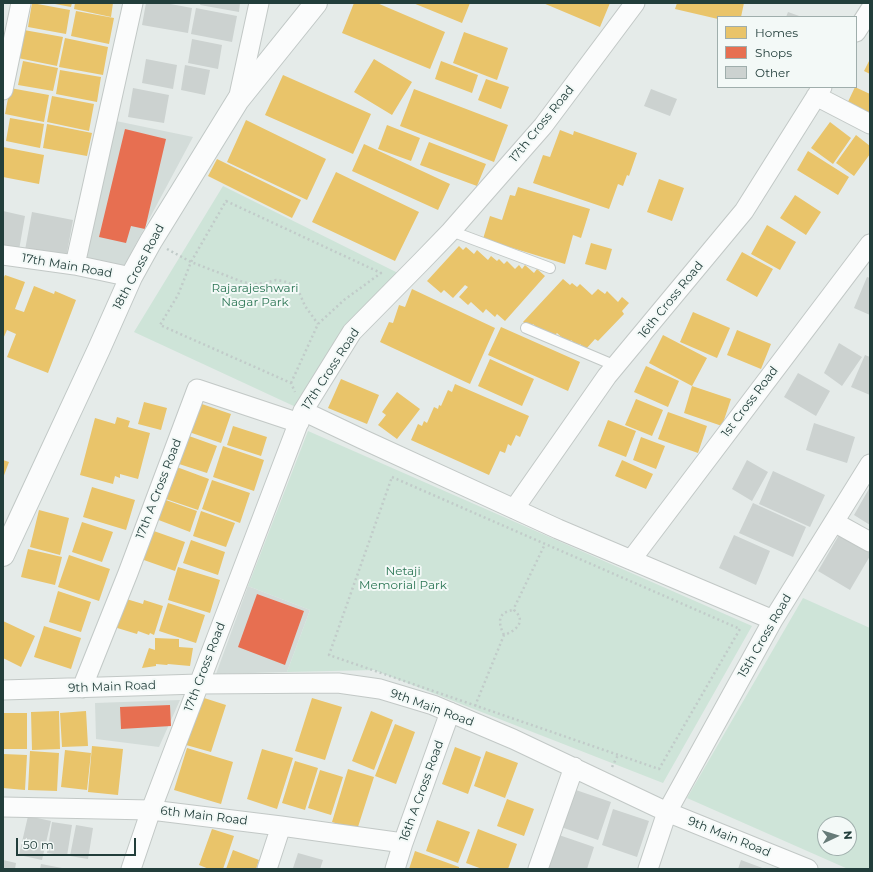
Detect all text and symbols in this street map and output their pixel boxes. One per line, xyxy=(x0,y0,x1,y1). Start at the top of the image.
legend xyxy=(717,16,857,88)
text: Homes xyxy=(755,25,798,40)
text: Shops xyxy=(755,45,792,60)
text: Other xyxy=(755,65,790,80)
street label: 17th Cross Road xyxy=(507,83,577,165)
street label: 18th Cross Road xyxy=(110,222,168,312)
street label: 17th Main Road xyxy=(21,251,113,281)
street label: 16th Cross Road xyxy=(636,259,706,341)
park label: Rajarajeshwari Nagar Park xyxy=(211,281,299,309)
street label: 17th Cross Road xyxy=(299,326,363,412)
street label: 1st Cross Road xyxy=(719,364,781,440)
street label: 17th A Cross Road xyxy=(133,437,185,541)
park label: Netaji Memorial Park xyxy=(359,564,447,592)
street label: 15th Cross Road xyxy=(735,592,795,680)
street label: 17th Cross Road xyxy=(181,620,229,714)
street label: 9th Main Road xyxy=(68,678,156,696)
street label: 9th Main Road xyxy=(388,686,476,730)
street label: 16th A Cross Road xyxy=(397,739,447,843)
street label: 6th Main Road xyxy=(160,804,248,828)
street label: 9th Main Road xyxy=(686,814,772,860)
north arrow xyxy=(817,816,857,856)
scale bar xyxy=(18,830,138,856)
text: N xyxy=(841,830,855,840)
text: 50 m xyxy=(23,837,54,852)

